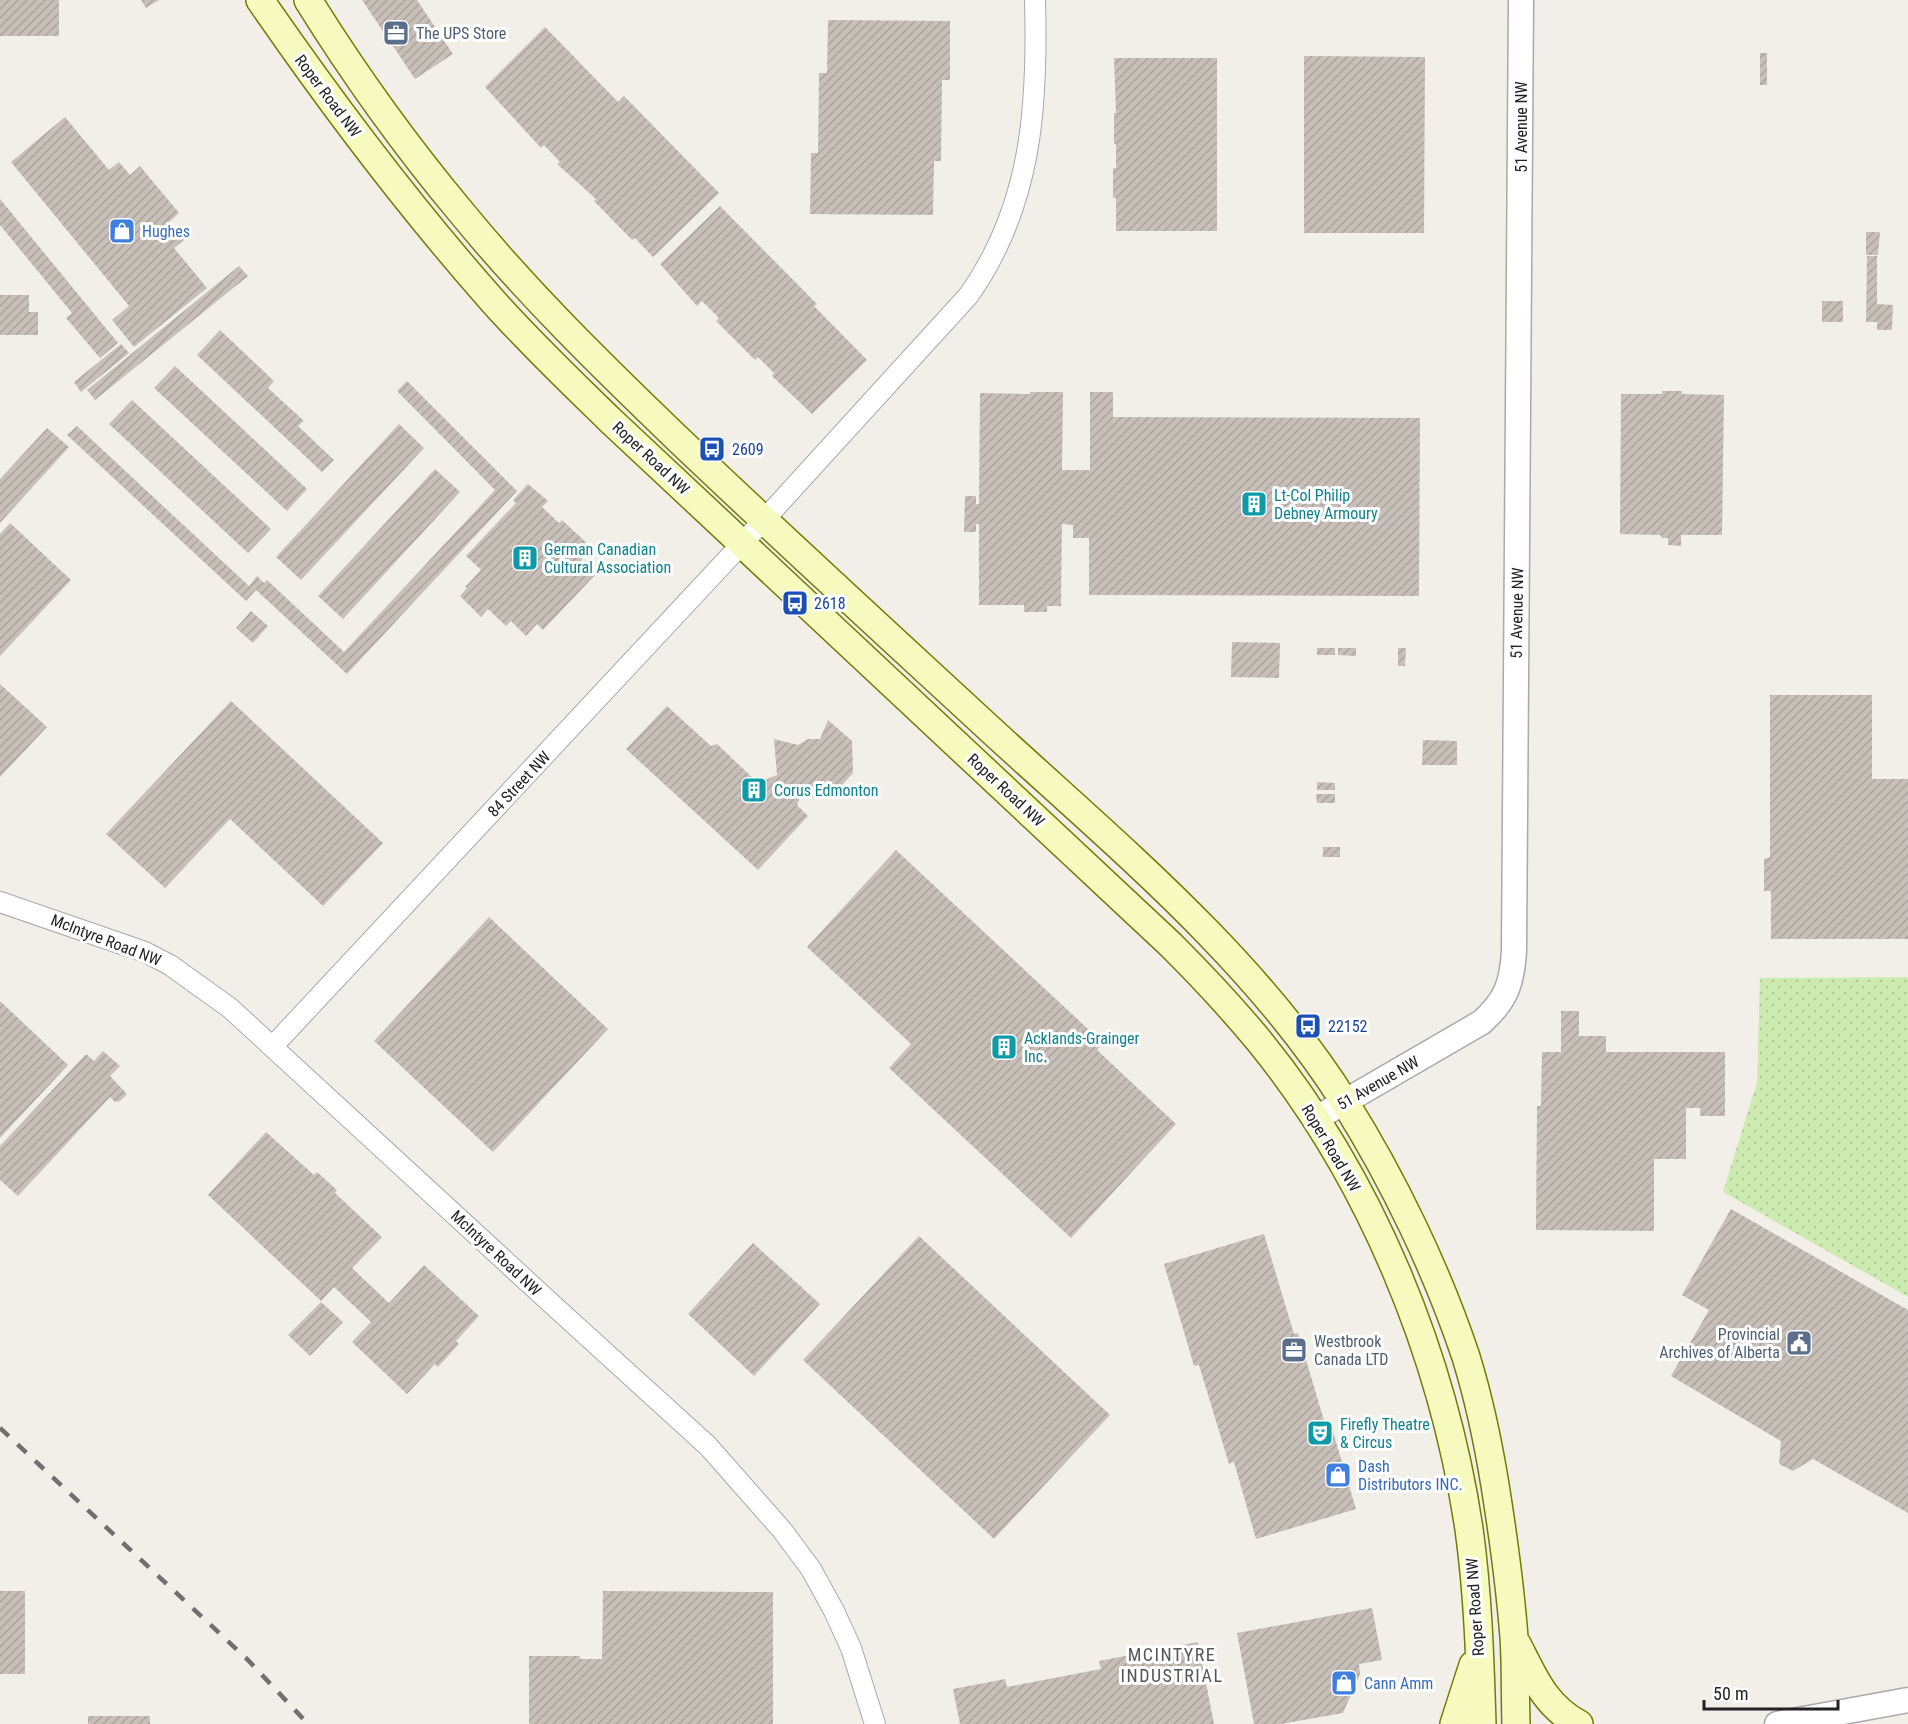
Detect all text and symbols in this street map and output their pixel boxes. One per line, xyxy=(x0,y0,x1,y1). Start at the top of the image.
office icon: The UPS Store xyxy=(381,18,411,48)
place label: The UPS Store xyxy=(416,24,506,43)
street label: Roper Road NW xyxy=(291,51,365,141)
street label: 51 Avenue NW xyxy=(1512,81,1531,173)
shop icon: Hughes xyxy=(107,216,137,246)
place label: Hughes xyxy=(142,222,190,241)
street label: Roper Road NW xyxy=(609,418,693,498)
bus stop icon: 2609 xyxy=(697,434,727,464)
place label: 2609 xyxy=(732,440,764,459)
place label: Lt-Col Philip Debney Armoury xyxy=(1274,486,1378,523)
building icon: Lt-Col Philip Debney Armoury xyxy=(1239,489,1269,519)
place label: German Canadian Cultural Association xyxy=(544,540,671,577)
building icon: German Canadian Cultural Association xyxy=(510,543,540,573)
street label: 51 Avenue NW xyxy=(1507,567,1527,659)
bus stop icon: 2618 xyxy=(780,588,810,618)
place label: 2618 xyxy=(814,594,846,613)
street label: 84 Street NW xyxy=(484,747,554,821)
street label: Roper Road NW xyxy=(964,750,1048,830)
building icon: Corus Edmonton xyxy=(739,775,769,805)
place label: Corus Edmonton xyxy=(774,781,879,800)
street label: McIntyre Road NW xyxy=(48,910,164,970)
bus stop icon: 22152 xyxy=(1293,1011,1323,1041)
place label: 22152 xyxy=(1328,1017,1368,1036)
place label: Acklands-Grainger Inc. xyxy=(1024,1029,1140,1066)
building icon: Acklands-Grainger Inc. xyxy=(989,1032,1019,1062)
street label: 51 Avenue NW xyxy=(1334,1052,1422,1114)
street label: Roper Road NW xyxy=(1298,1101,1364,1195)
street label: McIntyre Road NW xyxy=(447,1206,545,1300)
place label: Provincial Archives of Alberta xyxy=(1659,1325,1780,1362)
public building icon: Provincial Archives of Alberta xyxy=(1784,1328,1814,1358)
place label: Westbrook Canada LTD xyxy=(1314,1332,1388,1369)
office icon: Westbrook Canada LTD xyxy=(1279,1335,1309,1365)
place label: Firefly Theatre & Circus xyxy=(1340,1415,1430,1452)
theatre icon: Firefly Theatre & Circus xyxy=(1305,1418,1335,1448)
place label: Dash Distributors INC. xyxy=(1358,1457,1463,1494)
shop icon: Dash Distributors INC. xyxy=(1323,1460,1353,1490)
street label: Roper Road NW xyxy=(1462,1557,1488,1657)
district label: MCINTYRE INDUSTRIAL xyxy=(1121,1644,1223,1686)
shop icon: Cann Amm xyxy=(1329,1668,1359,1698)
scale bar xyxy=(1704,1673,1838,1711)
place label: Cann Amm xyxy=(1364,1674,1433,1693)
text: 50 m xyxy=(1713,1683,1748,1704)

